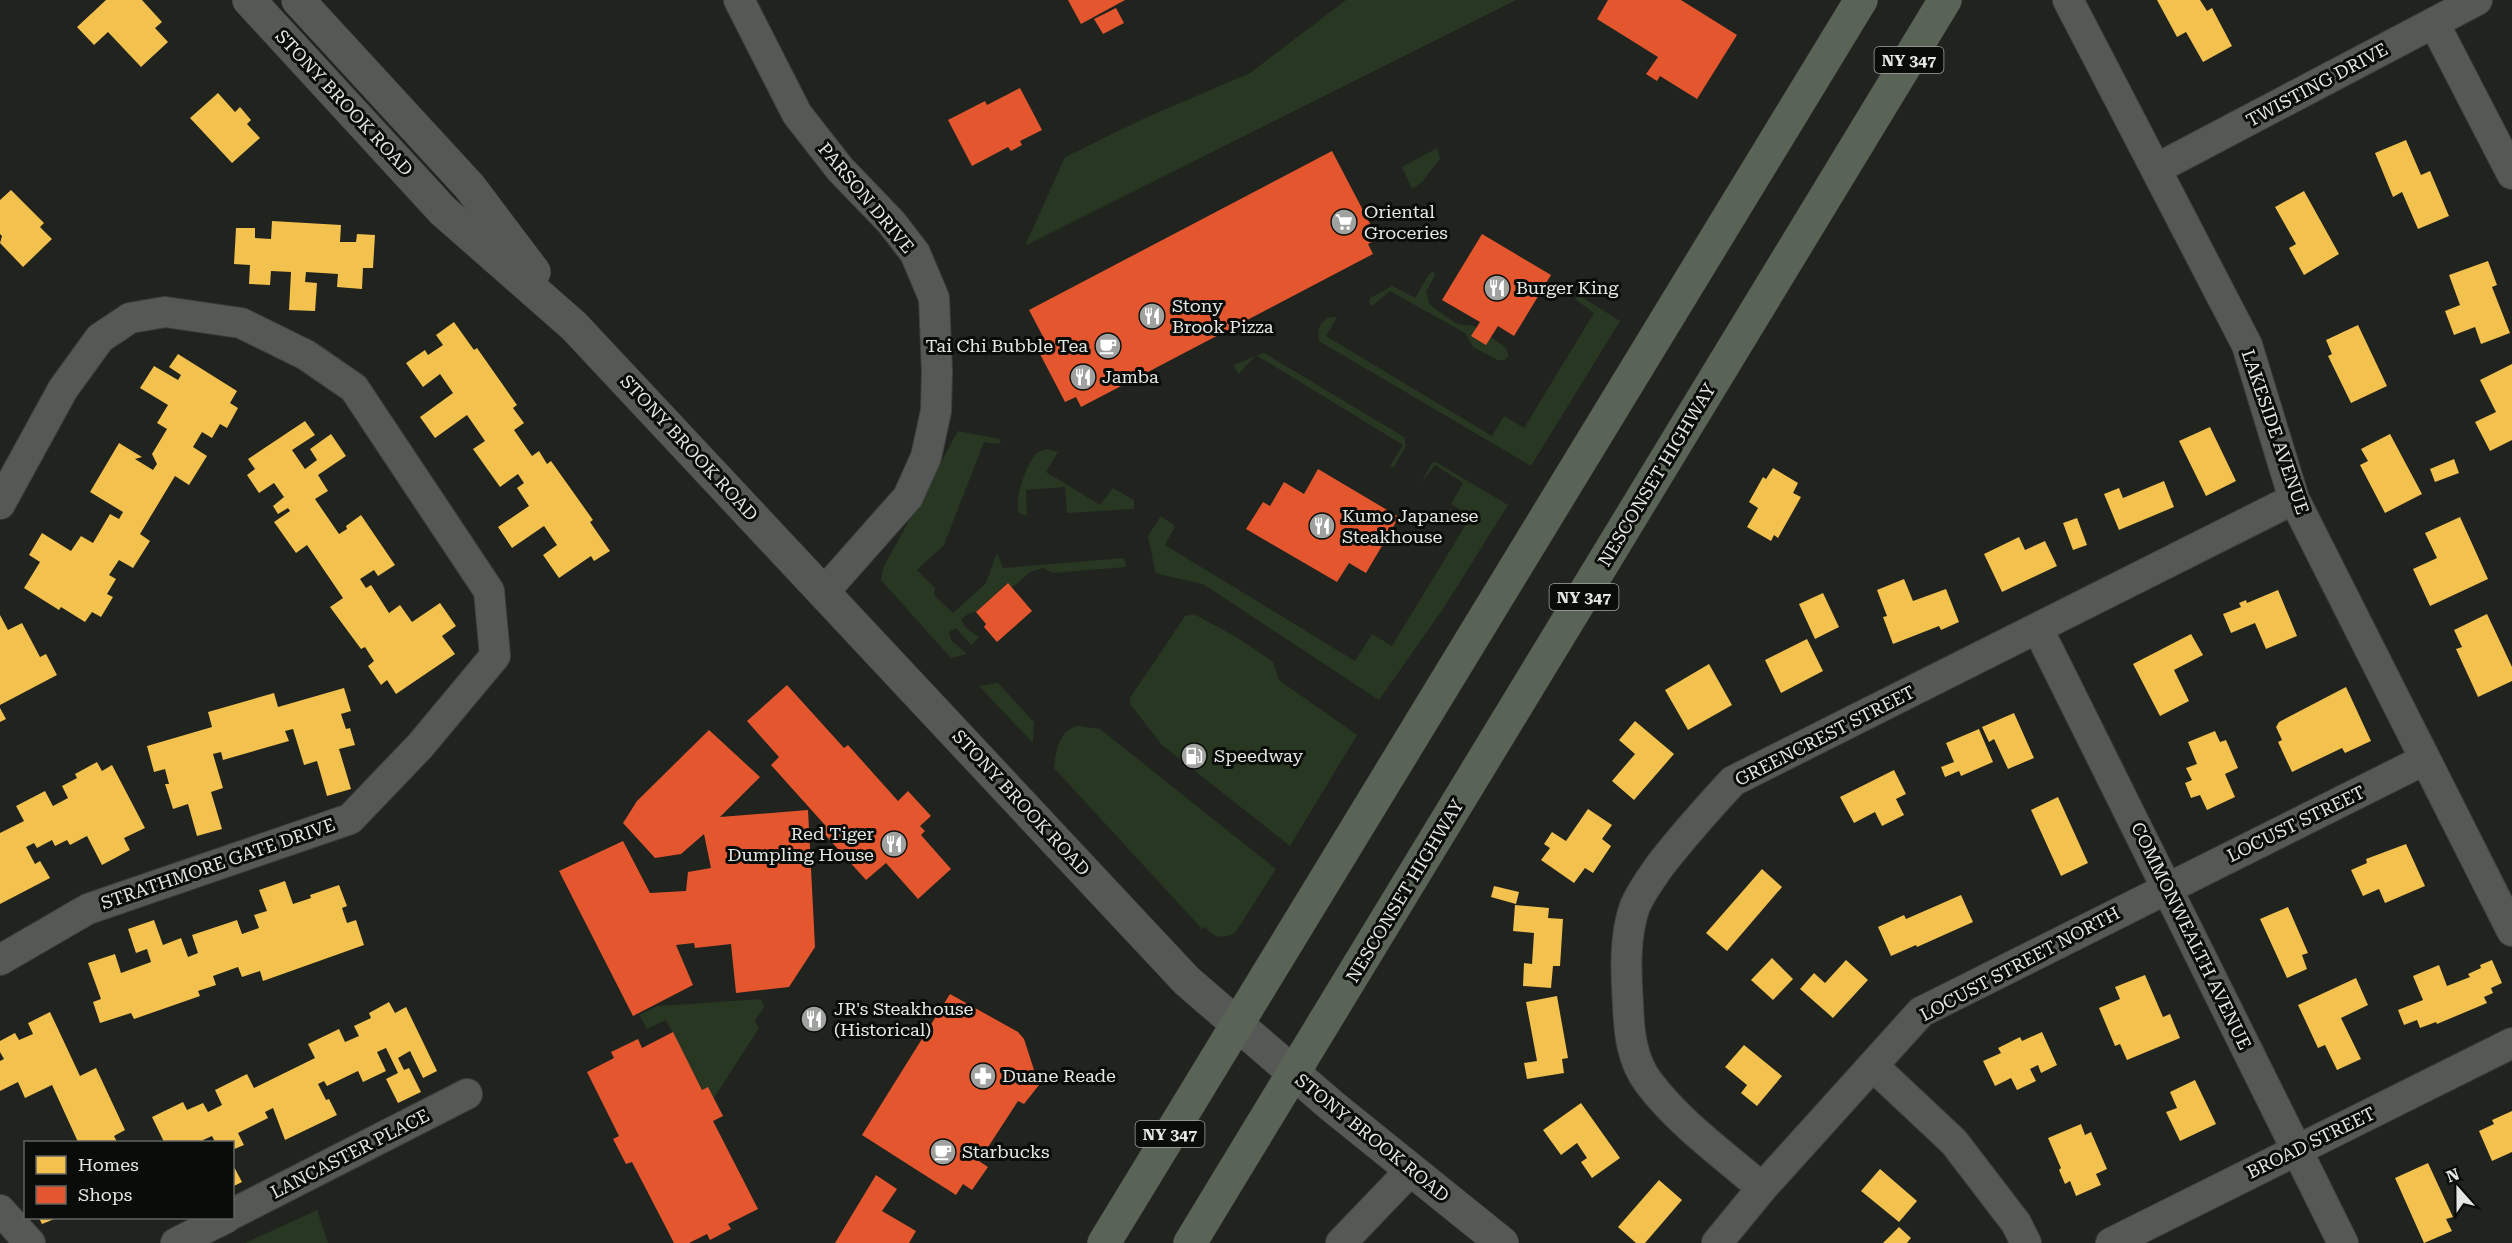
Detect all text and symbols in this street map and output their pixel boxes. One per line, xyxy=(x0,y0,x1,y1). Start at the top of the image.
street label: STONY BROOK ROAD xyxy=(271,25,417,180)
street label: TWISTING DRIVE xyxy=(2242,38,2391,131)
road number: NY 347 xyxy=(1874,47,1944,73)
street label: PARSON DRIVE xyxy=(814,138,919,257)
place label: Oriental Groceries xyxy=(1364,201,1448,243)
supermarket icon: Oriental Groceries xyxy=(1329,207,1359,237)
restaurant icon: Burger King xyxy=(1482,273,1512,303)
place label: Burger King xyxy=(1516,277,1619,298)
place label: Stony Brook Pizza xyxy=(1172,295,1274,337)
restaurant icon: Stony Brook Pizza xyxy=(1137,301,1167,331)
cafe icon: Tai Chi Bubble Tea xyxy=(1093,331,1123,361)
place label: Tai Chi Bubble Tea xyxy=(926,335,1088,356)
street label: LAKESIDE AVENUE xyxy=(2237,347,2313,517)
restaurant icon: Jamba xyxy=(1068,362,1098,392)
place label: Jamba xyxy=(1102,366,1159,387)
street label: STONY BROOK ROAD xyxy=(616,370,762,525)
street label: NESCONSET HIGHWAY xyxy=(1594,379,1720,570)
place label: Kumo Japanese Steakhouse xyxy=(1342,505,1479,547)
restaurant icon: Kumo Japanese Steakhouse xyxy=(1307,511,1337,541)
road number: NY 347 xyxy=(1550,584,1618,610)
street label: GREENCREST STREET xyxy=(1731,681,1918,790)
street label: STONY BROOK ROAD xyxy=(948,725,1094,880)
fuel station icon: Speedway xyxy=(1179,741,1209,771)
place label: Speedway xyxy=(1214,745,1303,766)
street label: LOCUST STREET xyxy=(2224,781,2368,866)
street label: NESCONSET HIGHWAY xyxy=(1342,795,1468,986)
street label: STRATHMORE GATE DRIVE xyxy=(98,814,338,914)
street label: COMMONWEALTH AVENUE xyxy=(2127,819,2256,1053)
place label: Red Tiger Dumpling House xyxy=(728,823,874,865)
restaurant icon: Red Tiger Dumpling House xyxy=(879,829,909,859)
street label: LOCUST STREET NORTH xyxy=(1916,902,2123,1025)
place label: JR's Steakhouse (Historical) xyxy=(834,998,973,1040)
restaurant icon: JR's Steakhouse (Historical) xyxy=(799,1004,829,1034)
pharmacy icon: Duane Reade xyxy=(968,1061,998,1091)
place label: Duane Reade xyxy=(1002,1065,1116,1086)
street label: STONY BROOK ROAD xyxy=(1291,1069,1453,1206)
street label: BROAD STREET xyxy=(2243,1102,2378,1183)
street label: LANCASTER PLACE xyxy=(267,1104,433,1203)
road number: NY 347 xyxy=(1136,1121,1204,1147)
cafe icon: Starbucks xyxy=(928,1137,958,1167)
legend xyxy=(24,1141,234,1219)
place label: Starbucks xyxy=(962,1141,1050,1162)
text: Homes xyxy=(78,1154,139,1175)
north arrow xyxy=(2428,1159,2488,1219)
text: N xyxy=(2444,1164,2462,1187)
text: Shops xyxy=(78,1184,132,1205)

